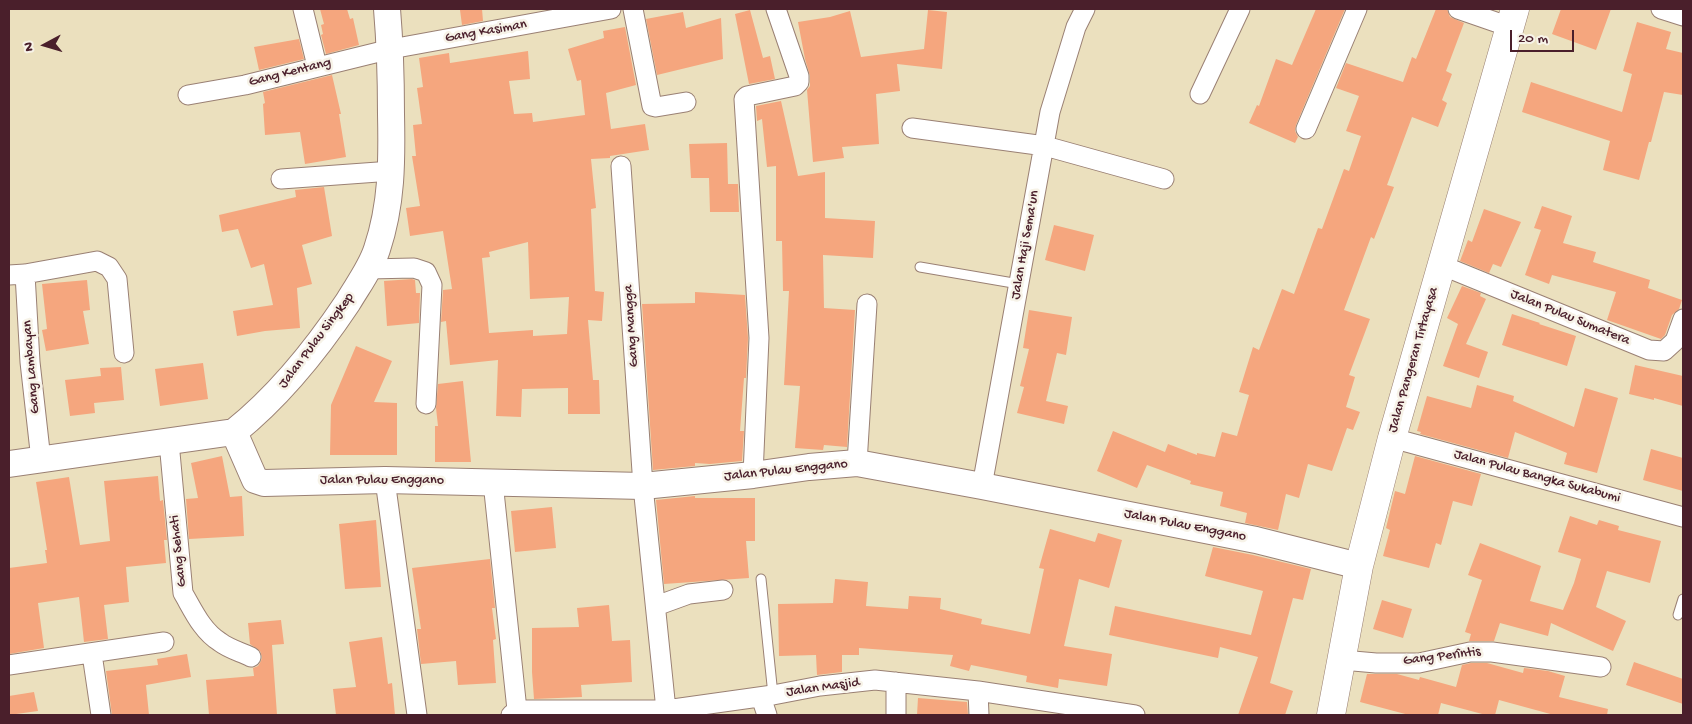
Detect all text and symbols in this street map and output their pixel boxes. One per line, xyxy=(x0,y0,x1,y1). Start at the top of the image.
street label: Gang Kasiman xyxy=(444,17,528,47)
north arrow xyxy=(20,20,70,70)
scale bar xyxy=(1512,20,1576,52)
text: 20 m xyxy=(1518,30,1548,48)
text: N xyxy=(21,41,39,52)
street label: Gang Kentang xyxy=(247,55,333,91)
street label: Jalan Haji Sema'un xyxy=(1008,189,1044,301)
street label: Gang Mangga xyxy=(621,284,643,368)
street label: Jalan Pangeran Tirtayasa xyxy=(1385,285,1443,435)
street label: Jalan Pulau Sumatera xyxy=(1508,286,1632,350)
street label: Jalan Pulau Singkep xyxy=(276,290,358,392)
street label: Gang Lambayan xyxy=(20,320,44,414)
street label: Jalan Pulau Bangka Sukabumi xyxy=(1452,447,1622,507)
street label: Jalan Pulau Enggano xyxy=(723,456,849,486)
street label: Jalan Pulau Enggano xyxy=(320,473,444,489)
street label: Jalan Pulau Enggano xyxy=(1123,506,1247,546)
street label: Gang Sehati xyxy=(167,514,191,588)
street label: Gang Perîntis xyxy=(1402,644,1482,670)
street label: Jalan Masjid xyxy=(785,675,861,701)

